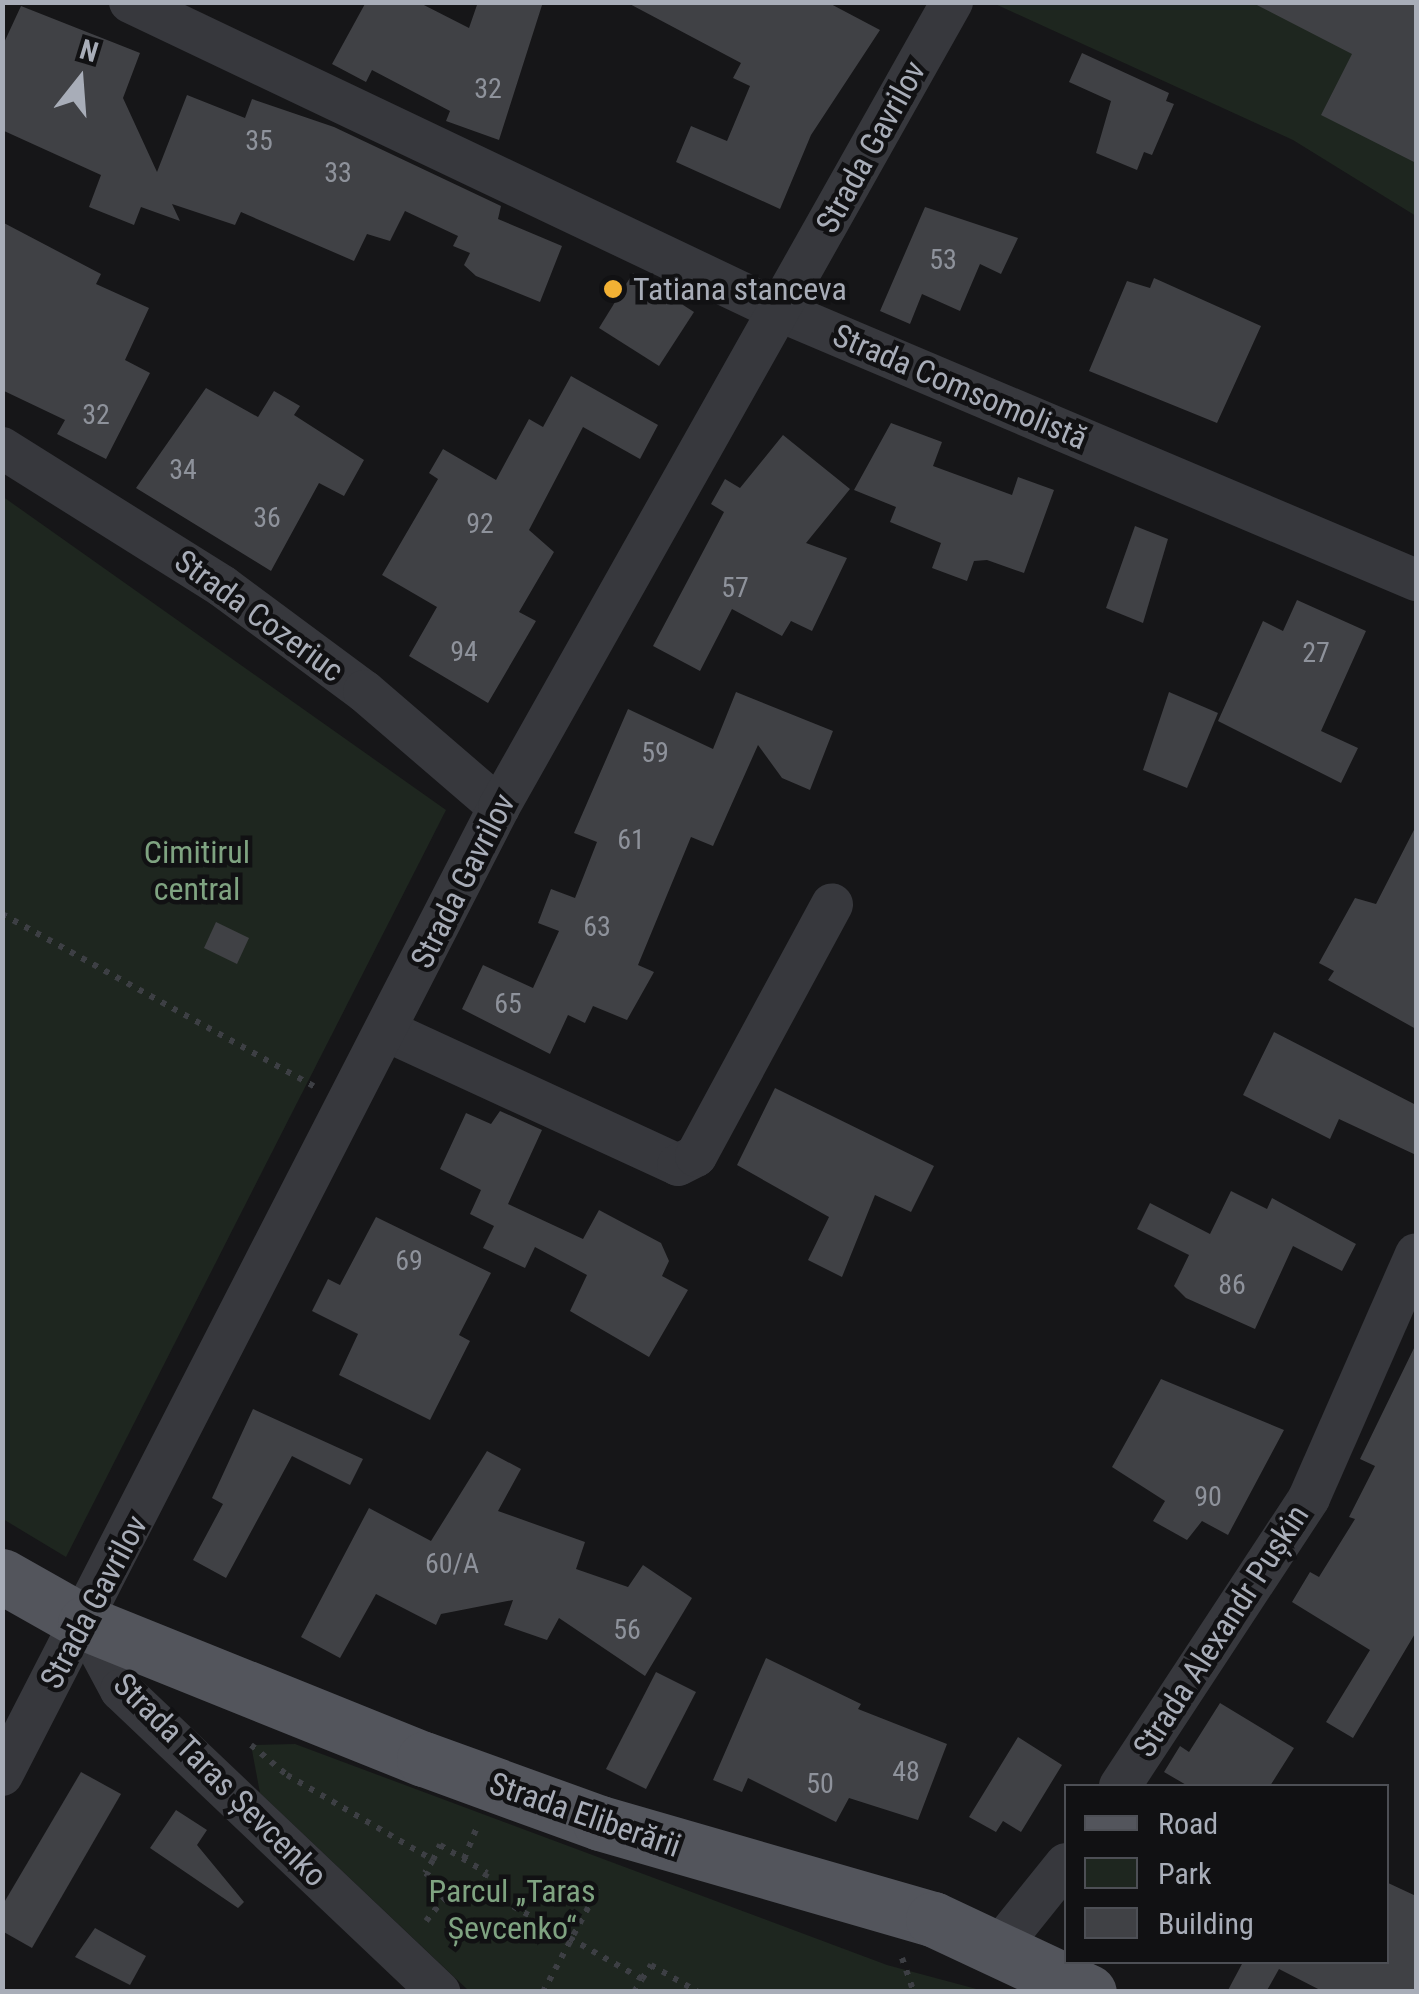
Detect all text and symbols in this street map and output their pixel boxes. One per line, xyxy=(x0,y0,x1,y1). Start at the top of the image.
north arrow xyxy=(30,30,130,130)
text: N xyxy=(76,33,102,69)
street label: Strada Gavrilov xyxy=(808,54,934,240)
house number: 32 xyxy=(474,72,502,106)
house number: 35 xyxy=(245,124,273,158)
house number: 33 xyxy=(324,156,352,190)
house number: 53 xyxy=(929,243,957,277)
place label: Tatiana stanceva xyxy=(633,270,847,308)
marker: Tatiana stanceva xyxy=(602,278,624,300)
street label: Strada Comsomolistă xyxy=(827,316,1093,458)
house number: 32 xyxy=(82,398,110,432)
house number: 34 xyxy=(169,453,197,487)
house number: 36 xyxy=(253,501,281,535)
house number: 92 xyxy=(466,507,494,541)
street label: Strada Cozeriuc xyxy=(167,542,351,690)
house number: 57 xyxy=(721,571,749,605)
house number: 94 xyxy=(450,635,478,669)
house number: 27 xyxy=(1302,636,1330,670)
house number: 59 xyxy=(641,736,669,770)
street label: Strada Gavrilov xyxy=(403,787,523,975)
house number: 61 xyxy=(617,823,645,857)
park label: Cimitirul central xyxy=(144,834,250,909)
house number: 63 xyxy=(583,910,611,944)
house number: 65 xyxy=(494,987,522,1021)
house number: 69 xyxy=(395,1244,423,1278)
house number: 86 xyxy=(1218,1268,1246,1302)
house number: 90 xyxy=(1194,1480,1222,1514)
street label: Strada Alexandr Pușkin xyxy=(1125,1498,1317,1764)
street label: Strada Gavrilov xyxy=(32,1509,156,1695)
house number: 60/A xyxy=(425,1547,479,1581)
house number: 56 xyxy=(613,1613,641,1647)
street label: Strada Taras Șevcenko xyxy=(105,1665,335,1895)
house number: 48 xyxy=(892,1755,920,1789)
street label: Strada Eliberării xyxy=(485,1764,685,1866)
house number: 50 xyxy=(806,1767,834,1801)
legend xyxy=(1064,1784,1389,1964)
text: Road xyxy=(1158,1806,1218,1841)
text: Park xyxy=(1158,1856,1212,1891)
park label: Parcul „Taras Șevcenko“ xyxy=(428,1873,596,1948)
text: Building xyxy=(1158,1906,1254,1941)

